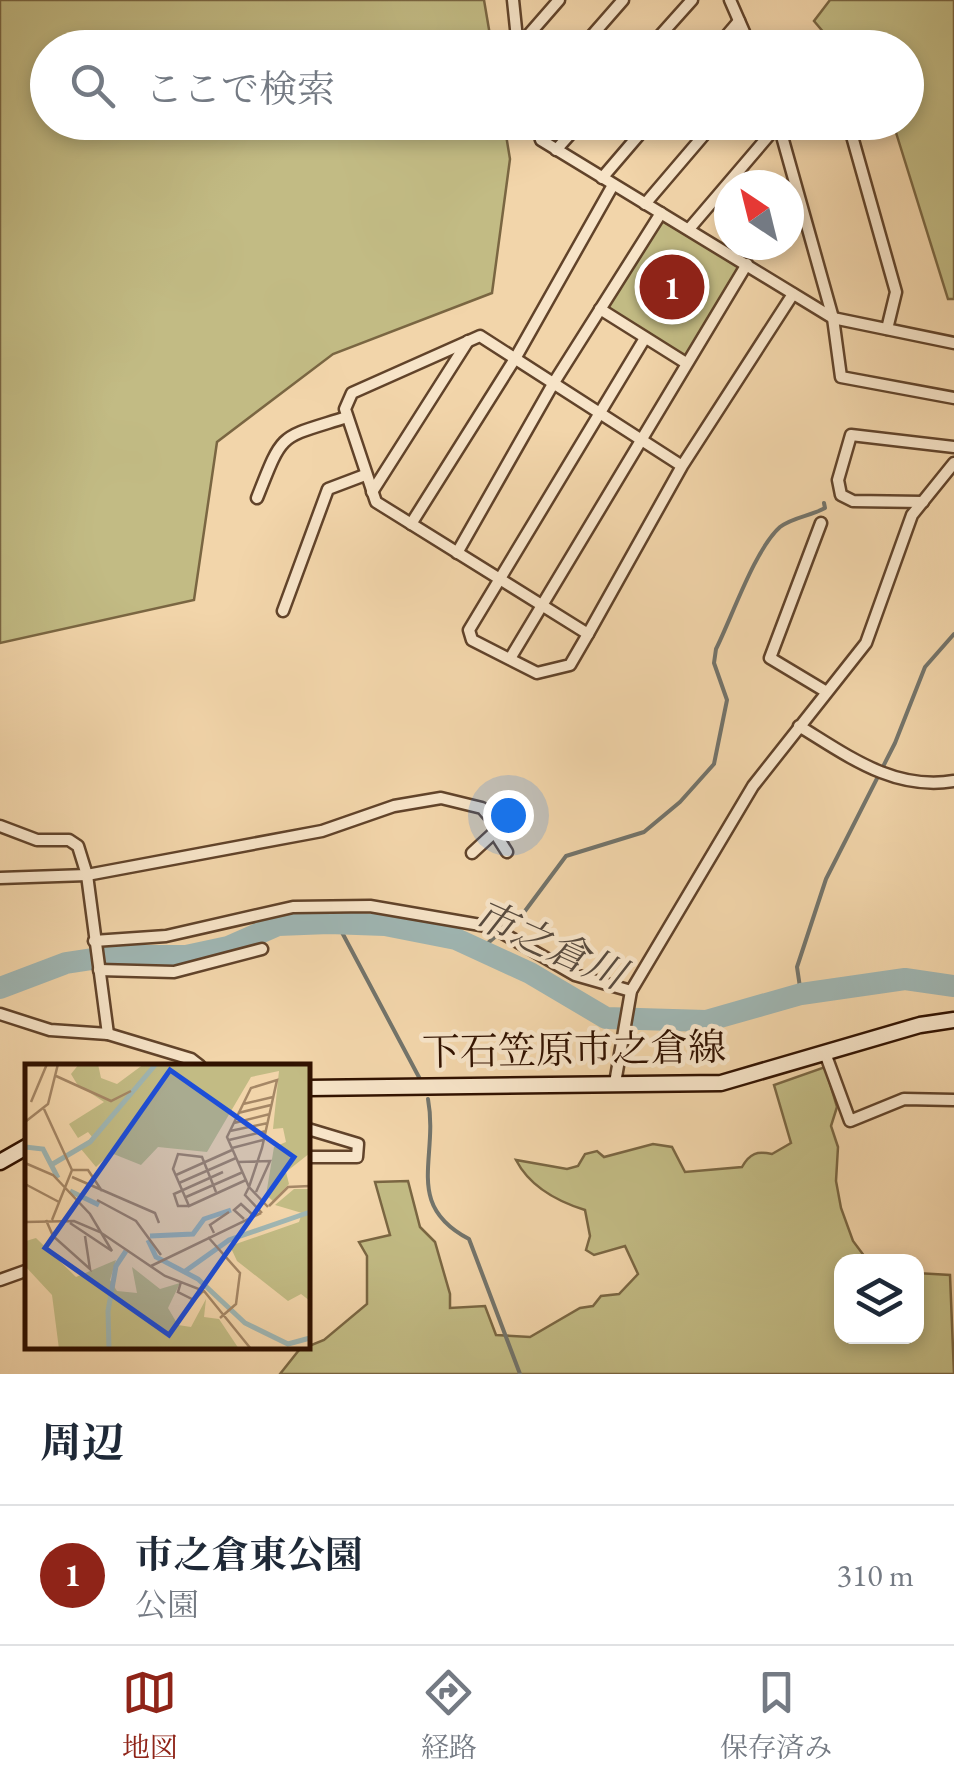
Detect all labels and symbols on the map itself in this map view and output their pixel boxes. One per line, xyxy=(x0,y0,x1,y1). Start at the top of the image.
north arrow xyxy=(714,170,804,260)
pin: 1 xyxy=(640,250,704,324)
your location xyxy=(483,790,534,841)
water label: 市之倉川 xyxy=(466,888,637,1002)
street label: 下石笠原市之倉線 xyxy=(422,1022,726,1076)
inset map xyxy=(25,1064,310,1349)

